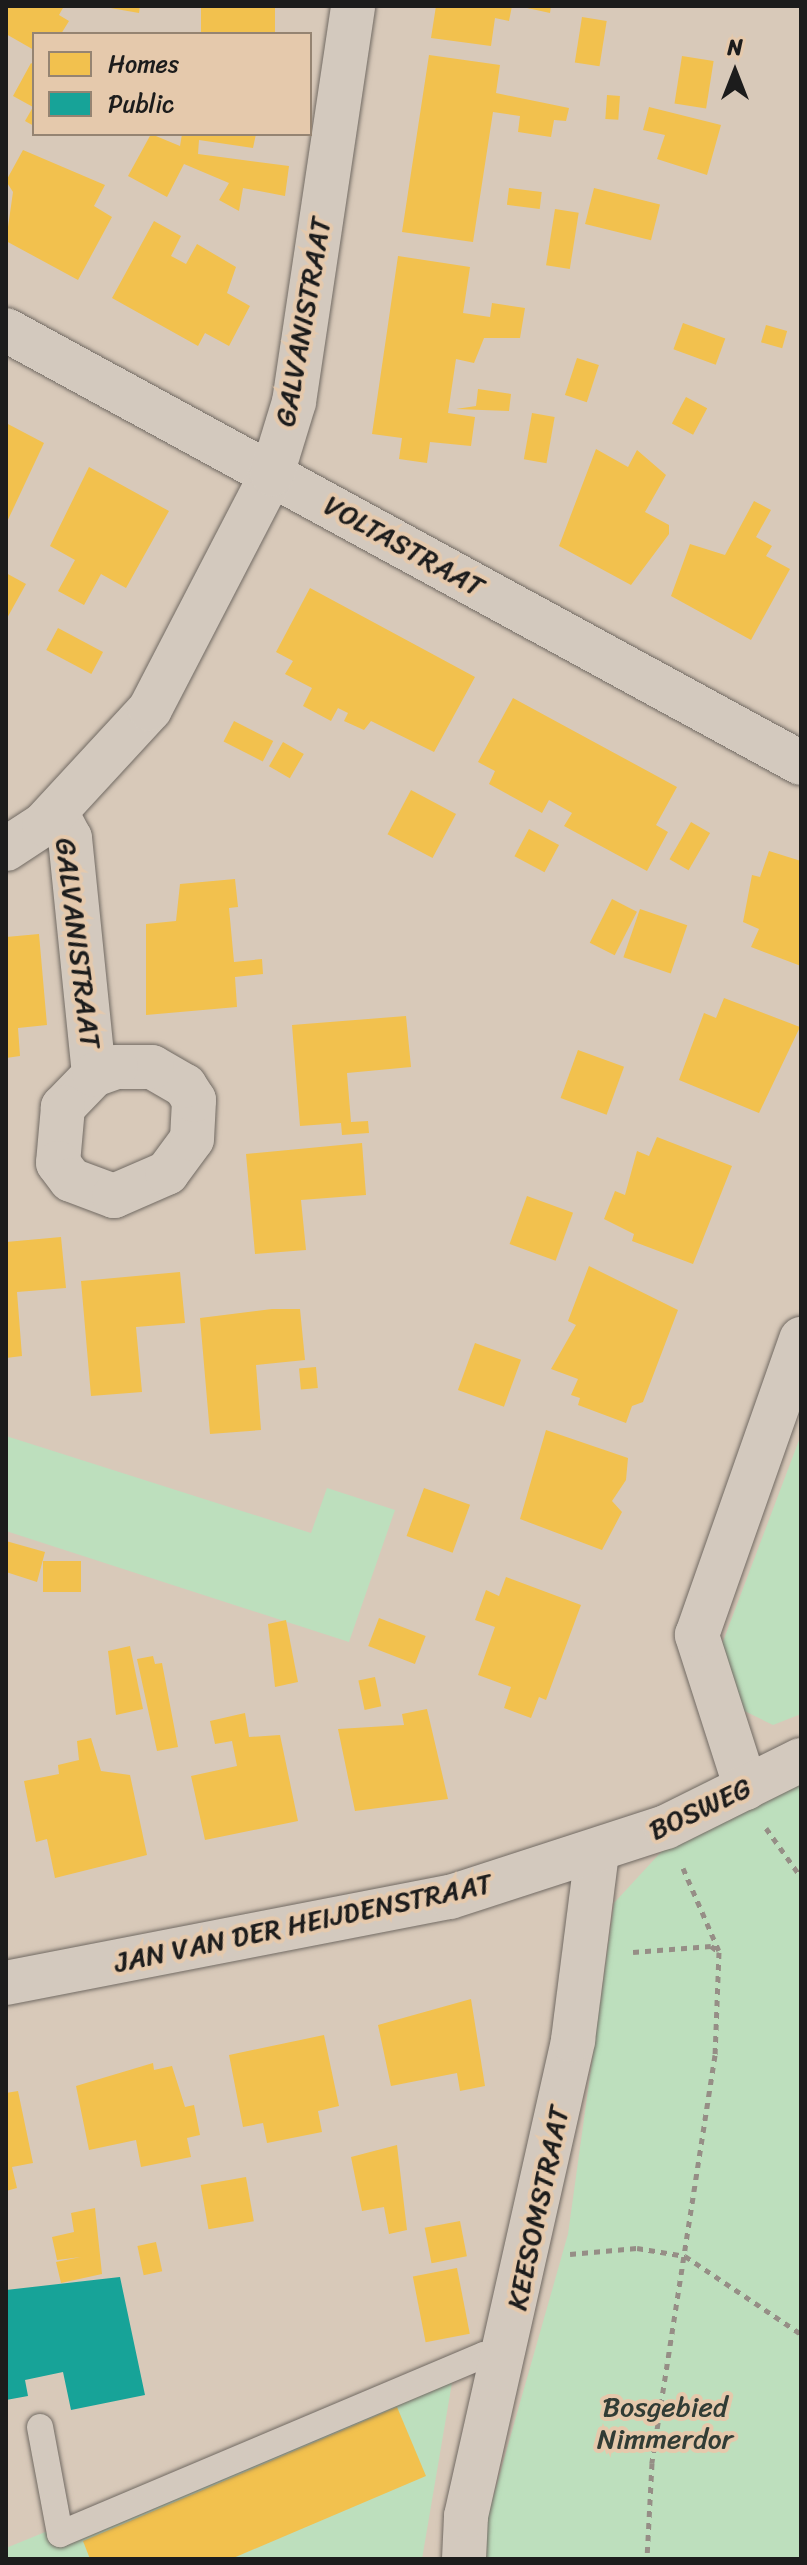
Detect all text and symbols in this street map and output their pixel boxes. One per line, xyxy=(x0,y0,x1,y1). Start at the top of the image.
text: N xyxy=(727,28,743,67)
legend xyxy=(32,32,312,136)
north arrow xyxy=(695,32,775,112)
text: Homes xyxy=(108,43,179,85)
text: Public xyxy=(108,83,174,125)
street label: GALVANISTRAAT xyxy=(268,215,338,429)
street label: VOLTASTRAAT xyxy=(318,488,490,604)
street label: GALVANISTRAAT xyxy=(48,836,108,1050)
street label: BOSWEG xyxy=(644,1771,756,1847)
street label: JAN VAN DER HEIJDENSTRAAT xyxy=(113,1867,493,1979)
street label: KEESOMSTRAAT xyxy=(500,2103,576,2313)
park label: Bosgebied Nimmerdor xyxy=(597,2390,733,2456)

